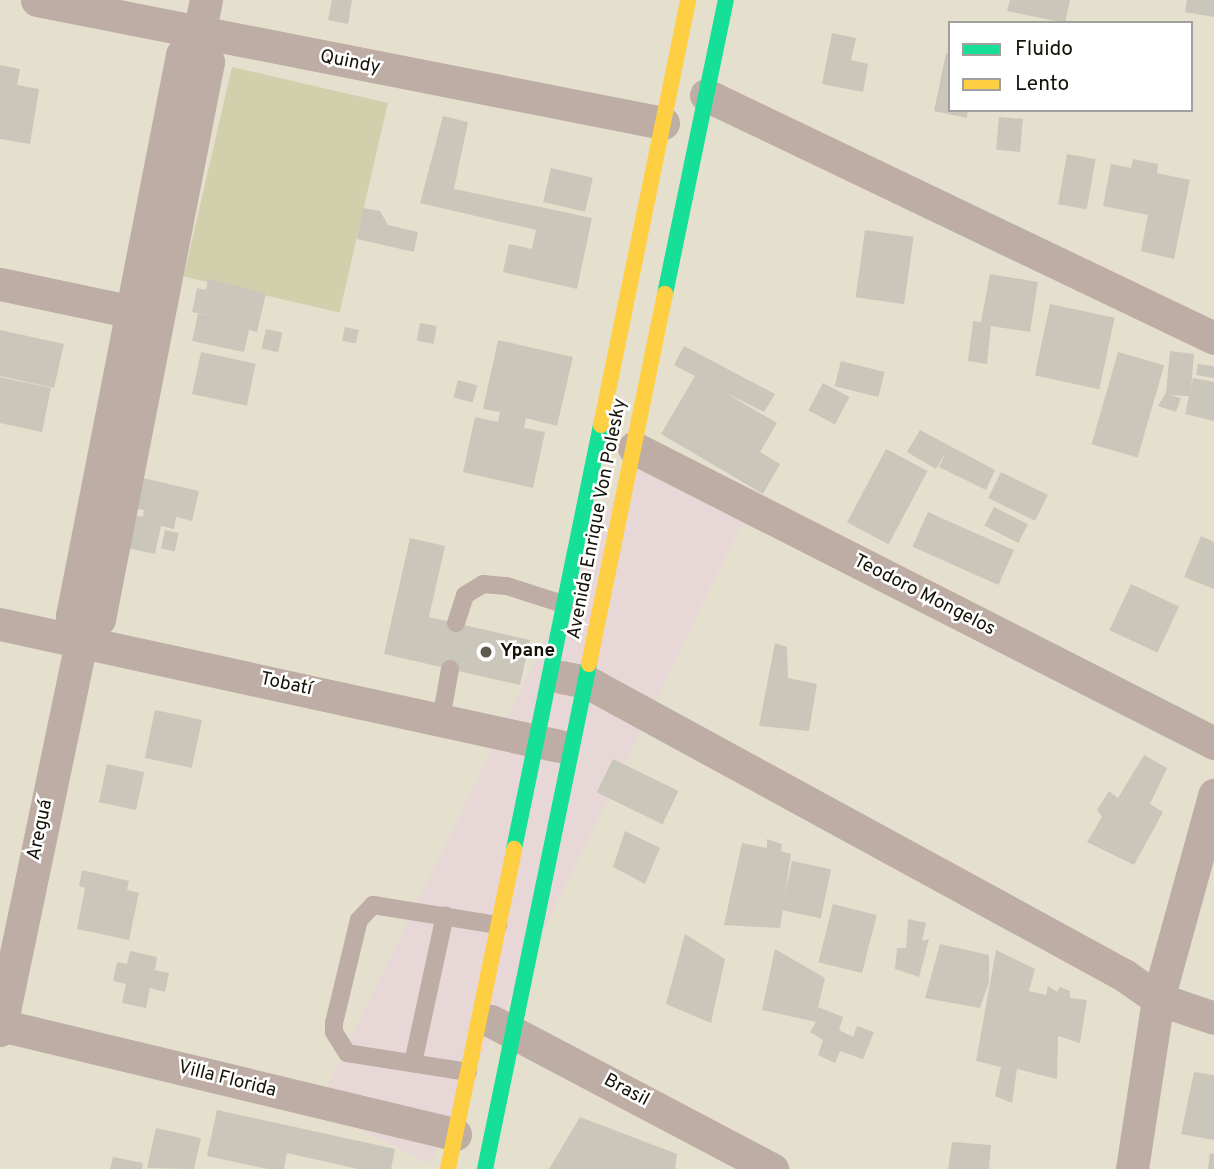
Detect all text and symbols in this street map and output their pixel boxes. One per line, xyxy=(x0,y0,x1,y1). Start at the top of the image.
legend xyxy=(948,21,1193,112)
text: Fluido xyxy=(1015,36,1073,63)
street label: Quindy xyxy=(318,46,382,80)
text: Lento xyxy=(1015,71,1069,98)
street label: Avenida Enrique Von Polesky xyxy=(563,396,633,642)
street label: Teodoro Mongelos xyxy=(849,550,999,642)
place label: Ypane xyxy=(500,641,555,663)
marker: Ypane xyxy=(478,644,494,660)
street label: Tobatí xyxy=(258,668,314,702)
street label: Areguá xyxy=(23,797,59,863)
street label: Villa Florida xyxy=(175,1057,279,1103)
street label: Brasil xyxy=(599,1070,653,1112)

